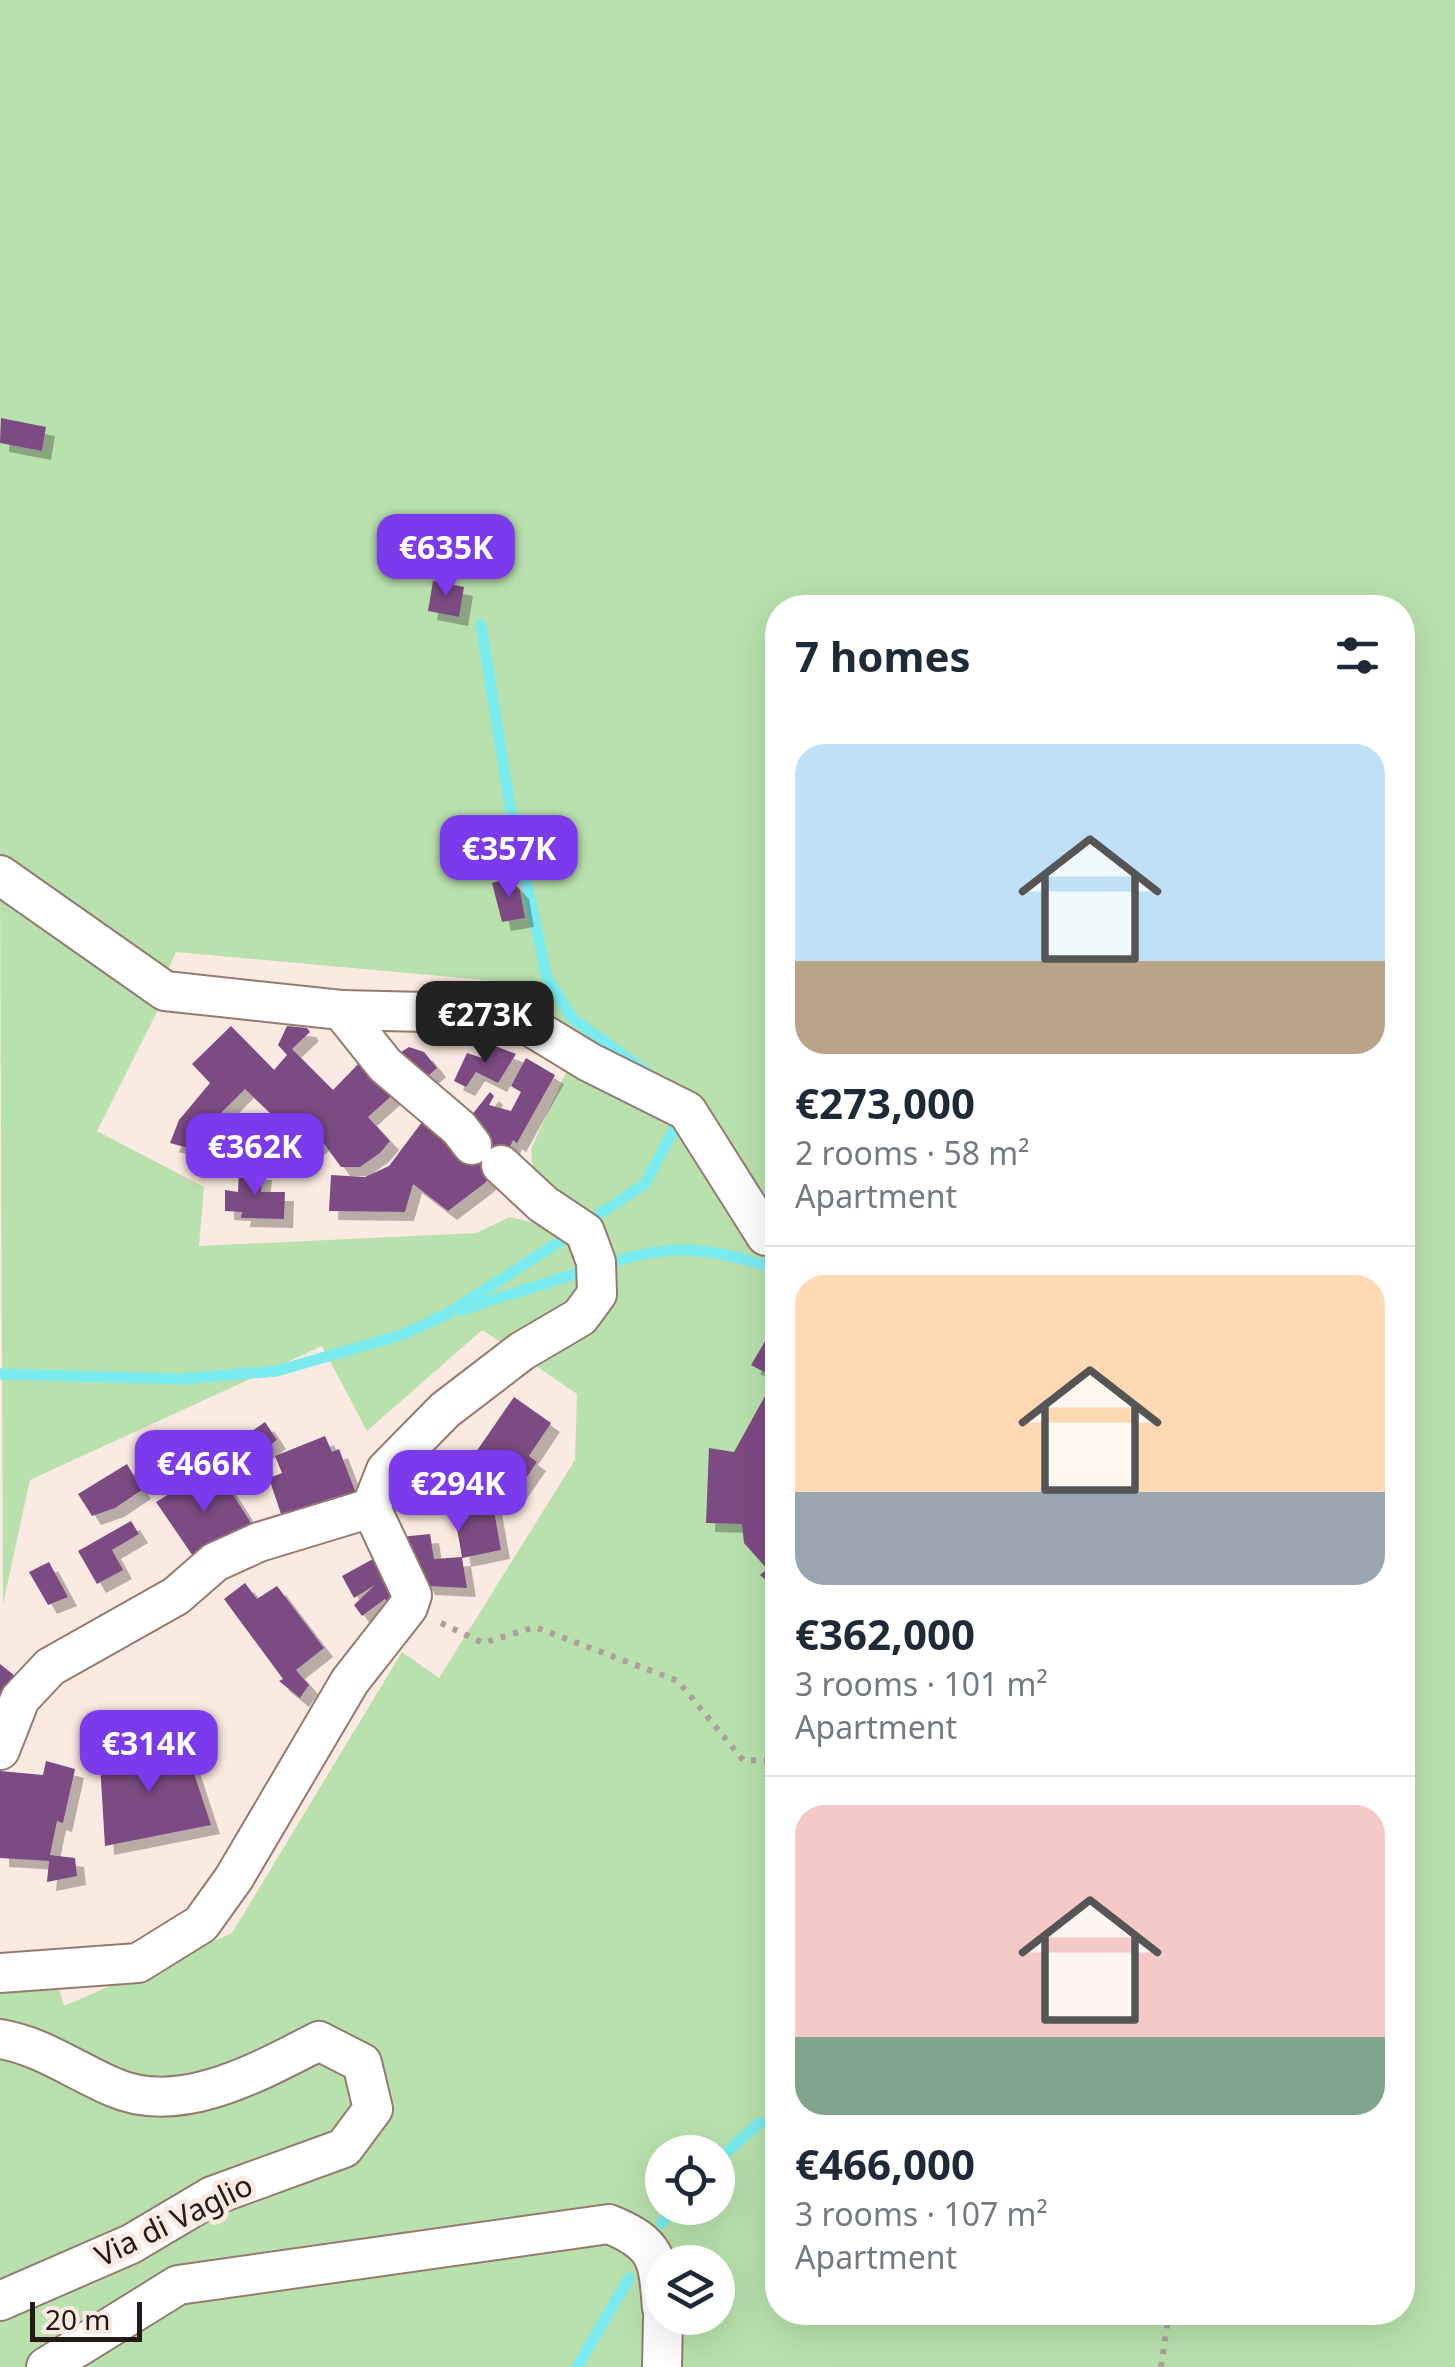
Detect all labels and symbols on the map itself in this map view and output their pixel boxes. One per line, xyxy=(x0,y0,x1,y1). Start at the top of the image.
pin: €635K xyxy=(376,514,516,599)
pin: €357K xyxy=(439,815,579,900)
pin: €273K xyxy=(415,981,555,1066)
pin: €362K xyxy=(185,1113,325,1198)
pin: €466K xyxy=(134,1430,274,1515)
pin: €294K xyxy=(388,1450,528,1535)
pin: €314K xyxy=(79,1710,219,1795)
street label: Via di Vaglio xyxy=(88,2164,259,2275)
scale bar xyxy=(30,2297,142,2342)

